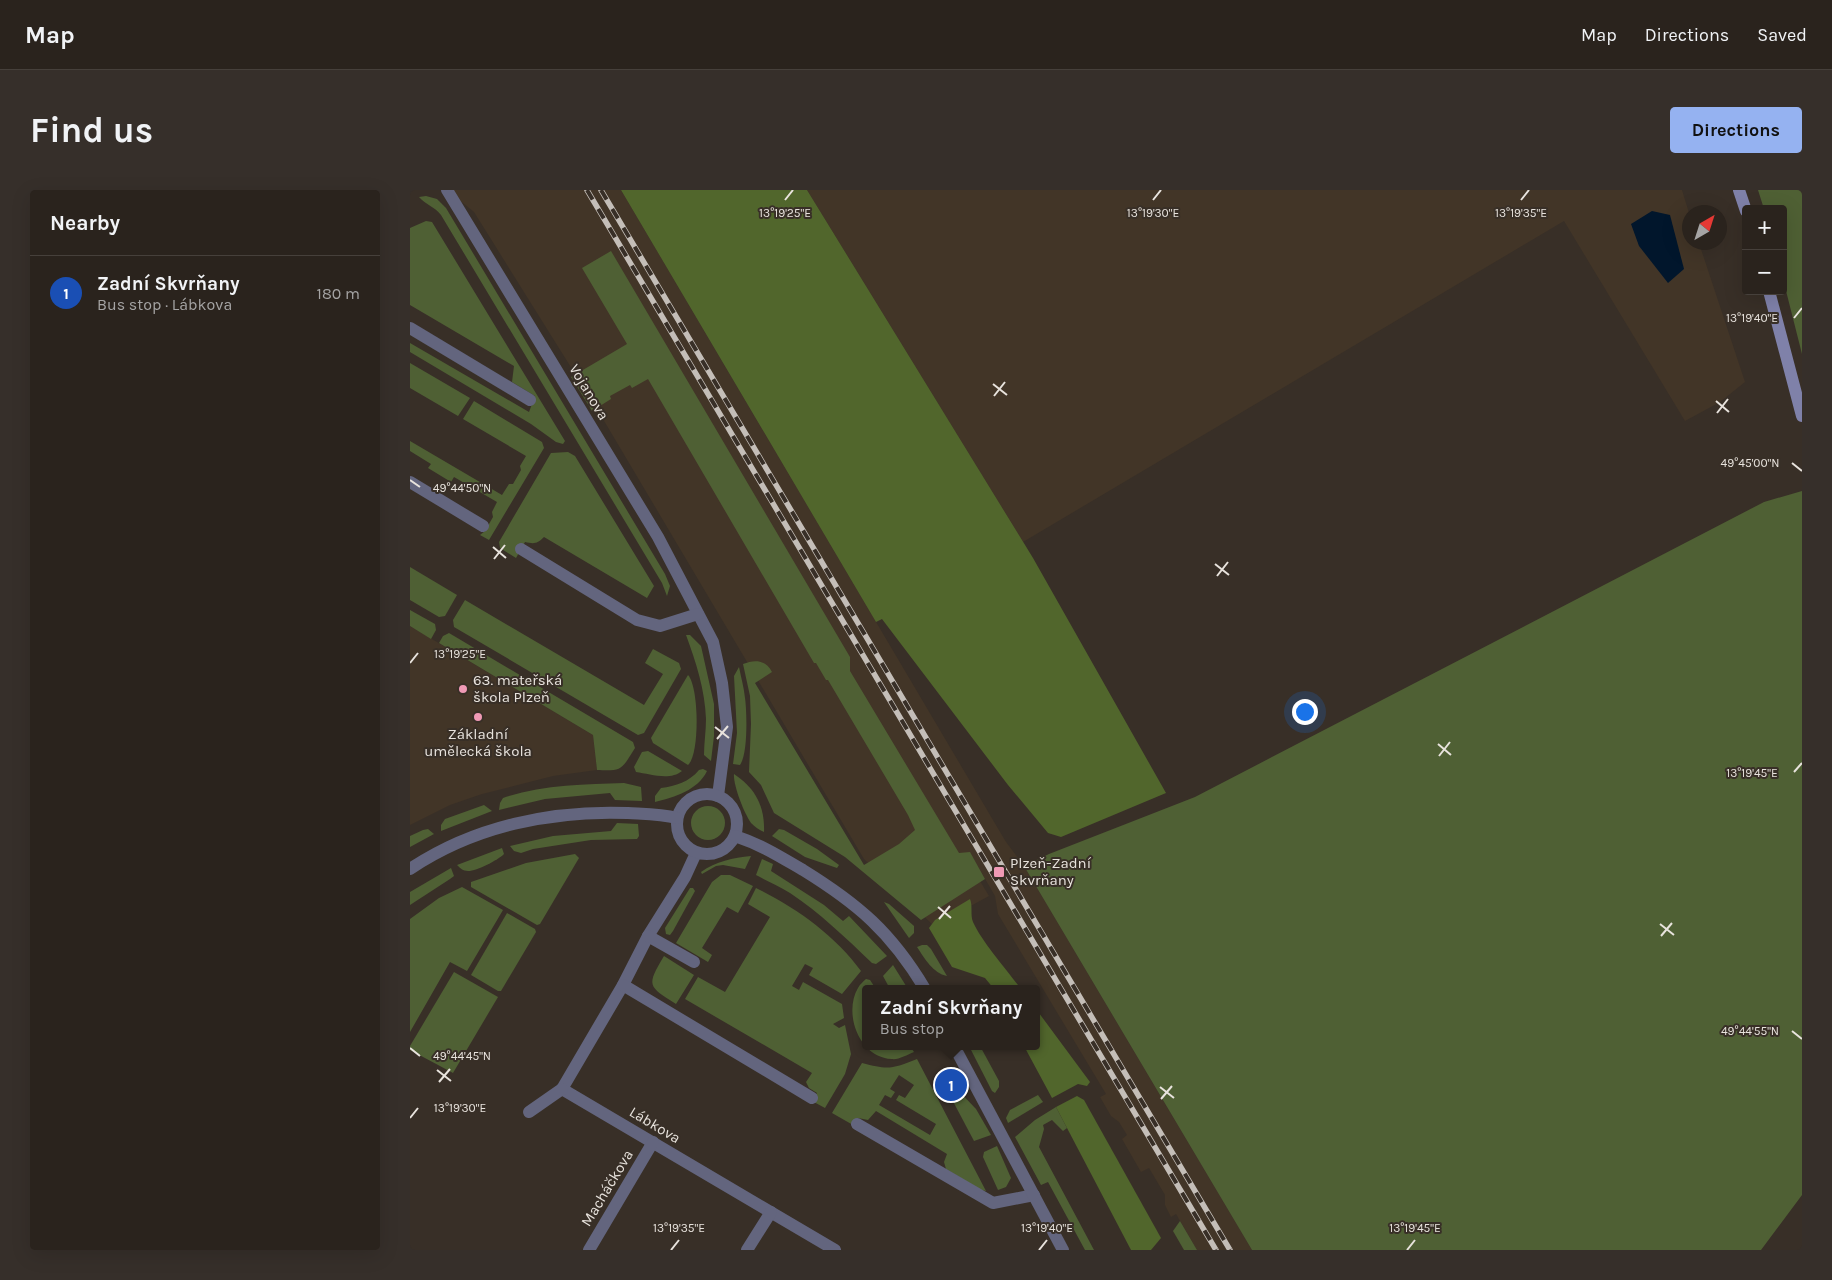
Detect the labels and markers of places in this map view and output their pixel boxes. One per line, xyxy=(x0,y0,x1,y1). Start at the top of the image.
place label: 63. mateřská škola Plzeň xyxy=(473,671,562,706)
marker: 63. mateřská škola Plzeň xyxy=(457,683,469,695)
marker: Základní umělecká škola xyxy=(472,711,484,723)
place label: Základní umělecká škola xyxy=(424,725,532,760)
place label: Plzeň-Zadní Skvrňany xyxy=(1010,854,1092,889)
marker: Plzeň-Zadní Skvrňany xyxy=(992,865,1006,879)
pin: 1 xyxy=(935,1066,967,1104)

